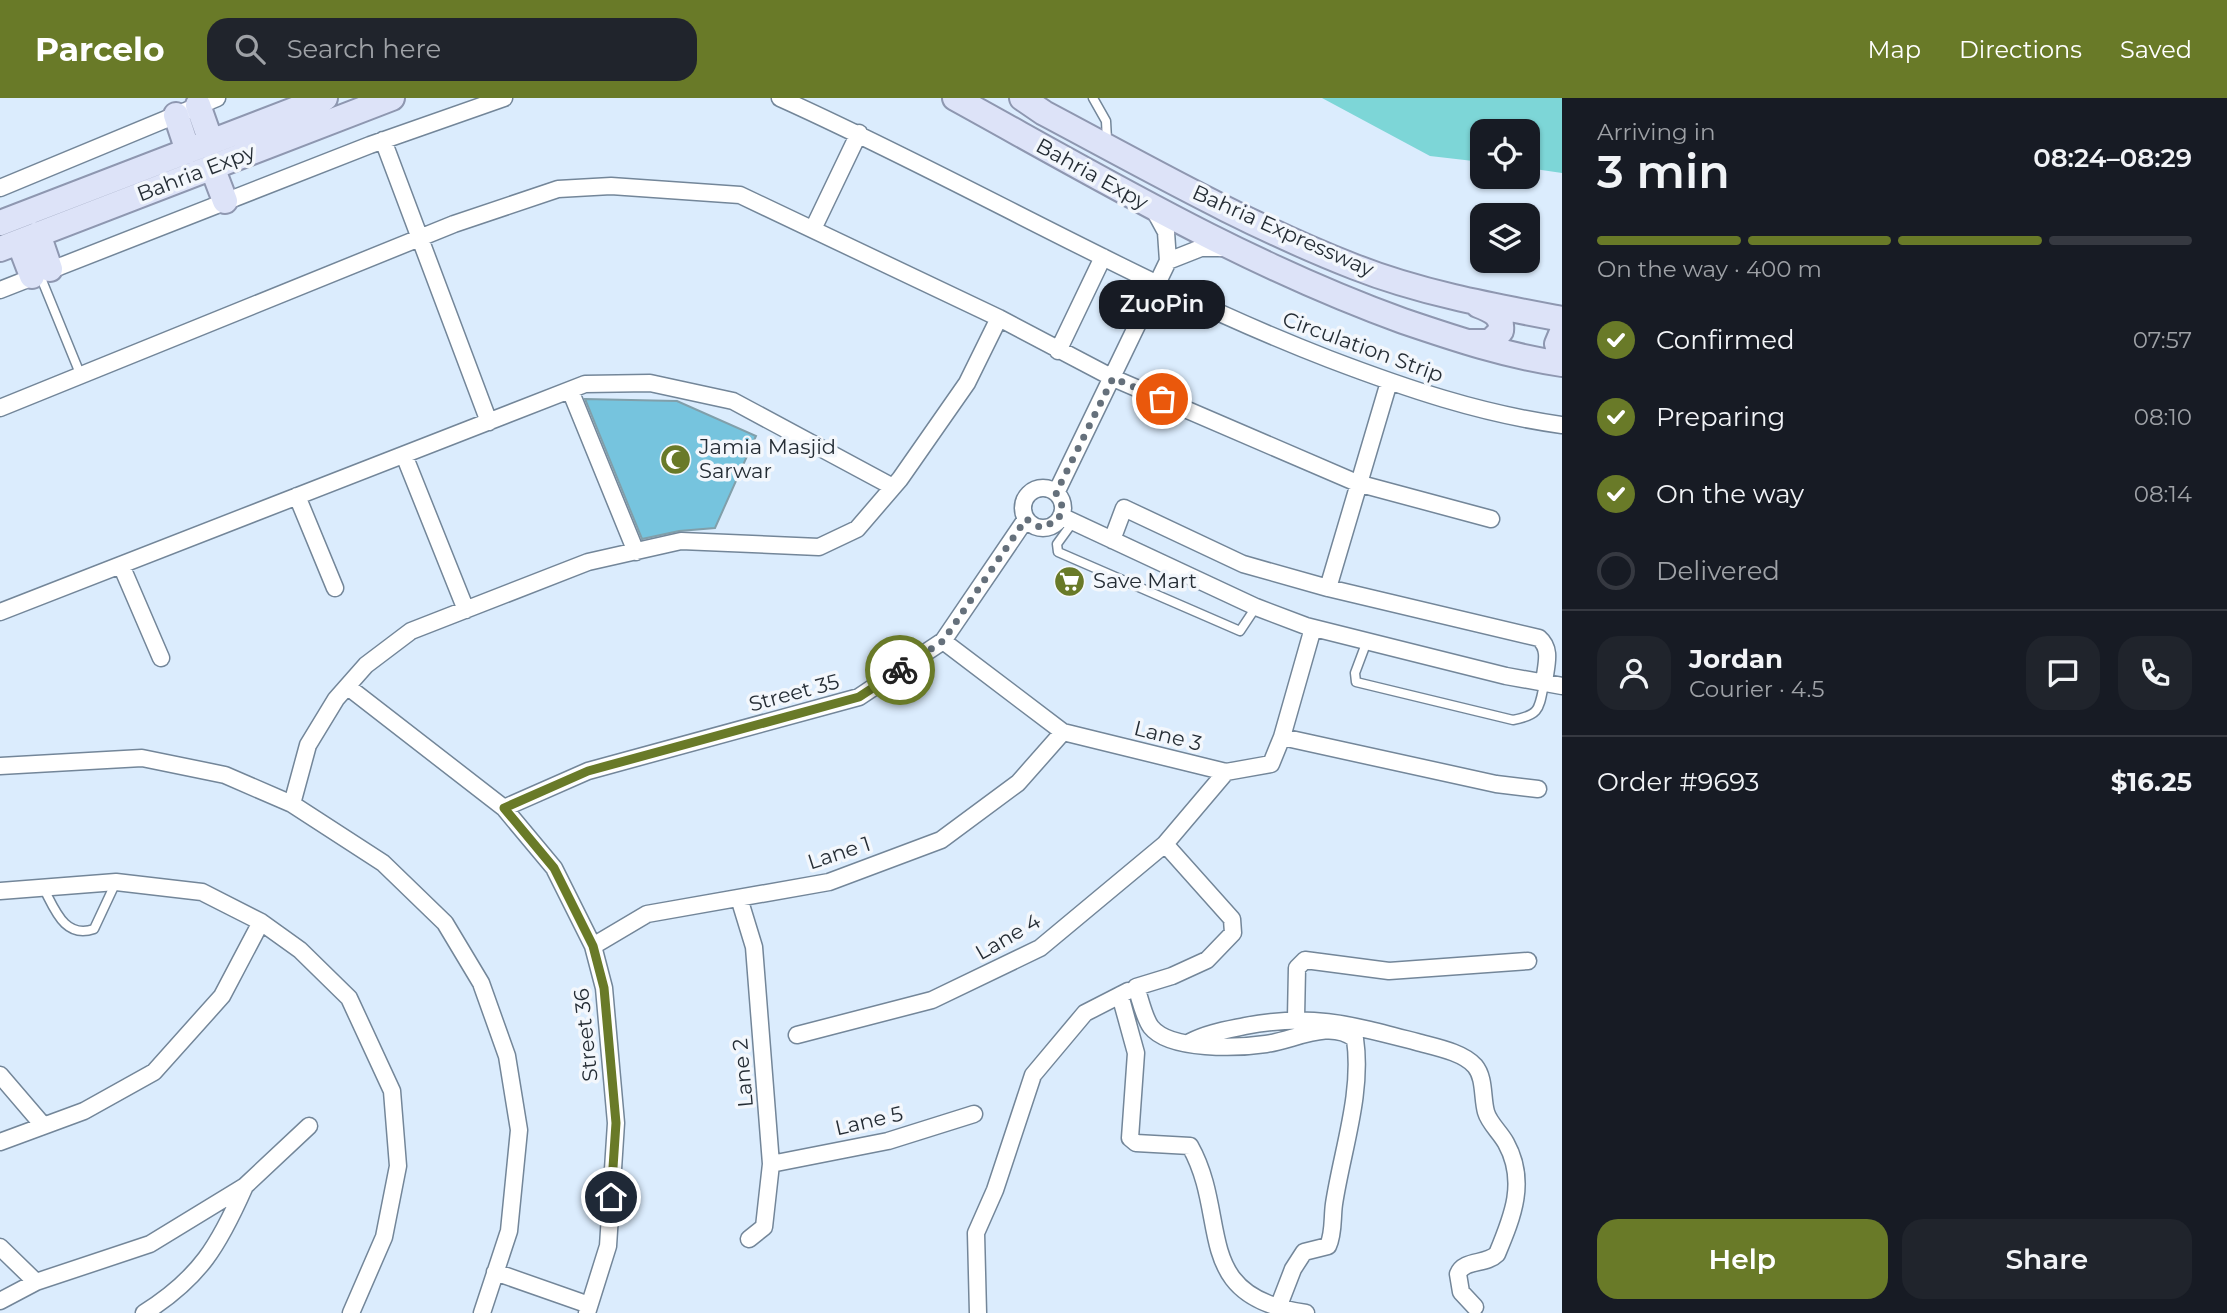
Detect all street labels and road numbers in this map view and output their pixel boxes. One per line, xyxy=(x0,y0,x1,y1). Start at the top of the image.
street label: Bahria Expy xyxy=(1032,132,1153,215)
street label: Bahria Expy xyxy=(133,138,259,207)
street label: Bahria Expressway xyxy=(1189,179,1378,282)
street label: Circulation Strip xyxy=(1279,306,1447,387)
street label: Street 35 xyxy=(746,668,842,717)
street label: Lane 3 xyxy=(1132,715,1205,756)
street label: Lane 1 xyxy=(804,831,873,874)
street label: Lane 4 xyxy=(971,908,1045,965)
street label: Street 36 xyxy=(568,987,603,1083)
street label: Lane 2 xyxy=(727,1037,758,1109)
street label: Lane 5 xyxy=(832,1101,905,1140)

